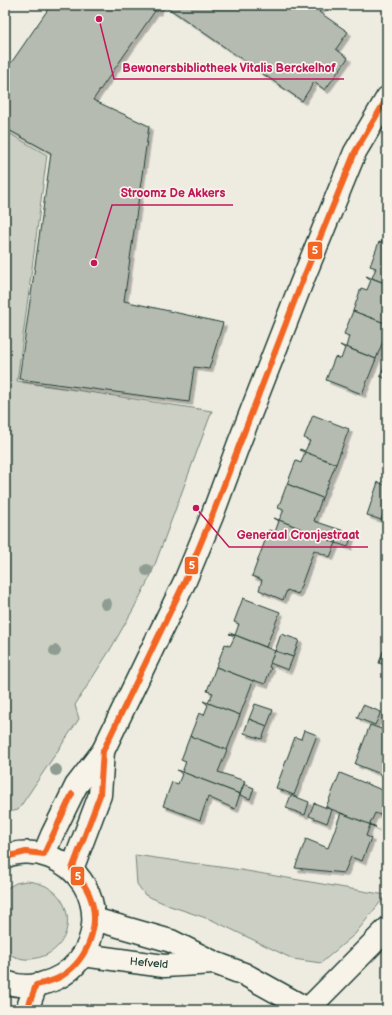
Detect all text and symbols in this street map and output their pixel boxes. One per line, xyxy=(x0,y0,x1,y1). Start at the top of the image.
callout: Bewonersbibliotheek Vitalis Berckelhof xyxy=(114,55,344,79)
text: Bewonersbibliotheek Vitalis Berckelhof xyxy=(122,61,336,76)
callout: Stroomz De Akkers xyxy=(112,181,233,205)
text: Stroomz De Akkers xyxy=(121,186,225,201)
line badge: 5 xyxy=(307,241,323,260)
text: 5 xyxy=(312,244,319,257)
callout: Generaal Cronjestraat xyxy=(229,523,368,547)
text: Generaal Cronjestraat xyxy=(237,528,359,543)
line badge: 5 xyxy=(184,556,199,575)
text: 5 xyxy=(189,559,196,572)
line badge: 5 xyxy=(70,866,85,886)
text: 5 xyxy=(75,870,82,883)
street label: Hefveld xyxy=(129,955,169,971)

